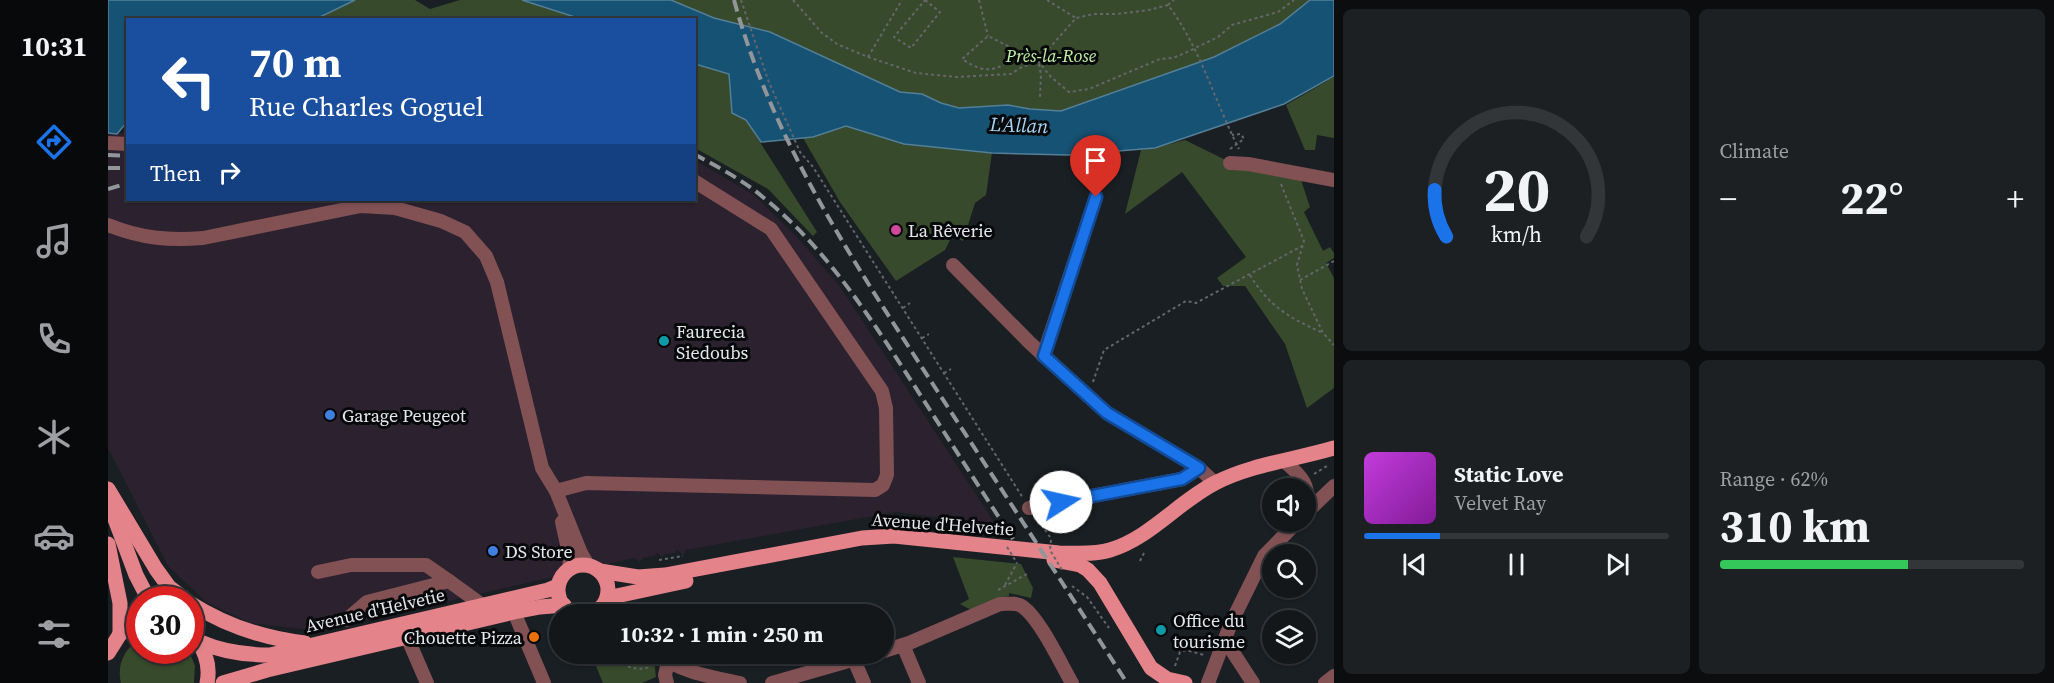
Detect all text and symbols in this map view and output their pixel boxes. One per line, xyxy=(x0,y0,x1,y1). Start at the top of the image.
text: 10:31 xyxy=(21,28,87,65)
text: 70 m xyxy=(249,33,342,91)
icon: left xyxy=(150,42,228,120)
park label: Près-la-Rose xyxy=(1005,43,1097,68)
text: Rue Charles Goguel xyxy=(249,88,484,125)
water label: L'Allan xyxy=(988,110,1050,140)
icon: directions xyxy=(33,121,75,163)
pin xyxy=(1070,135,1121,197)
text: Climate xyxy=(1720,137,1789,165)
icon: arrive xyxy=(1079,144,1112,177)
text: 20 xyxy=(1482,146,1550,232)
icon: right xyxy=(213,156,246,189)
text: Then xyxy=(150,158,201,188)
text: 22° xyxy=(1840,167,1904,229)
text: − xyxy=(1720,176,1737,221)
text: + xyxy=(2006,176,2024,221)
place label: La Rêverie xyxy=(908,218,993,243)
icon: music xyxy=(33,220,75,262)
text: km/h xyxy=(1491,220,1542,249)
marker: La Rêverie xyxy=(889,223,903,237)
icon: phone xyxy=(33,318,75,360)
place label: Faurecia Siedoubs xyxy=(676,319,749,365)
marker: Faurecia Siedoubs xyxy=(657,334,671,348)
place label: Garage Peugeot xyxy=(342,403,466,428)
marker: Garage Peugeot xyxy=(323,408,337,422)
icon: climate xyxy=(33,416,75,458)
text: Static Love xyxy=(1454,459,1564,489)
text: Range · 62% xyxy=(1720,465,1828,493)
position arrow xyxy=(1029,470,1093,534)
map controls xyxy=(1262,478,1316,664)
button: sound xyxy=(1262,478,1316,532)
text: Velvet Ray xyxy=(1454,489,1546,517)
text: 310 km xyxy=(1720,495,1870,557)
street label: Avenue d'Helvetie xyxy=(871,507,1015,541)
icon: car xyxy=(33,515,75,557)
place label: DS Store xyxy=(505,539,573,564)
marker: DS Store xyxy=(486,544,500,558)
button: search xyxy=(1262,544,1316,598)
icon: previous xyxy=(1398,548,1431,581)
icon: pause xyxy=(1500,548,1533,581)
icon: next xyxy=(1601,548,1634,581)
street label: Avenue d'Helvetie xyxy=(303,582,447,638)
speed limit sign: 30 xyxy=(126,586,204,664)
place label: Office du tourisme xyxy=(1173,608,1245,654)
button: layers xyxy=(1262,610,1316,664)
icon: filters xyxy=(33,613,75,655)
text: 10:32 · 1 min · 250 m xyxy=(620,619,823,649)
marker: Office du tourisme xyxy=(1154,623,1168,637)
place label: Chouette Pizza xyxy=(404,625,523,650)
marker: Chouette Pizza xyxy=(527,630,541,644)

